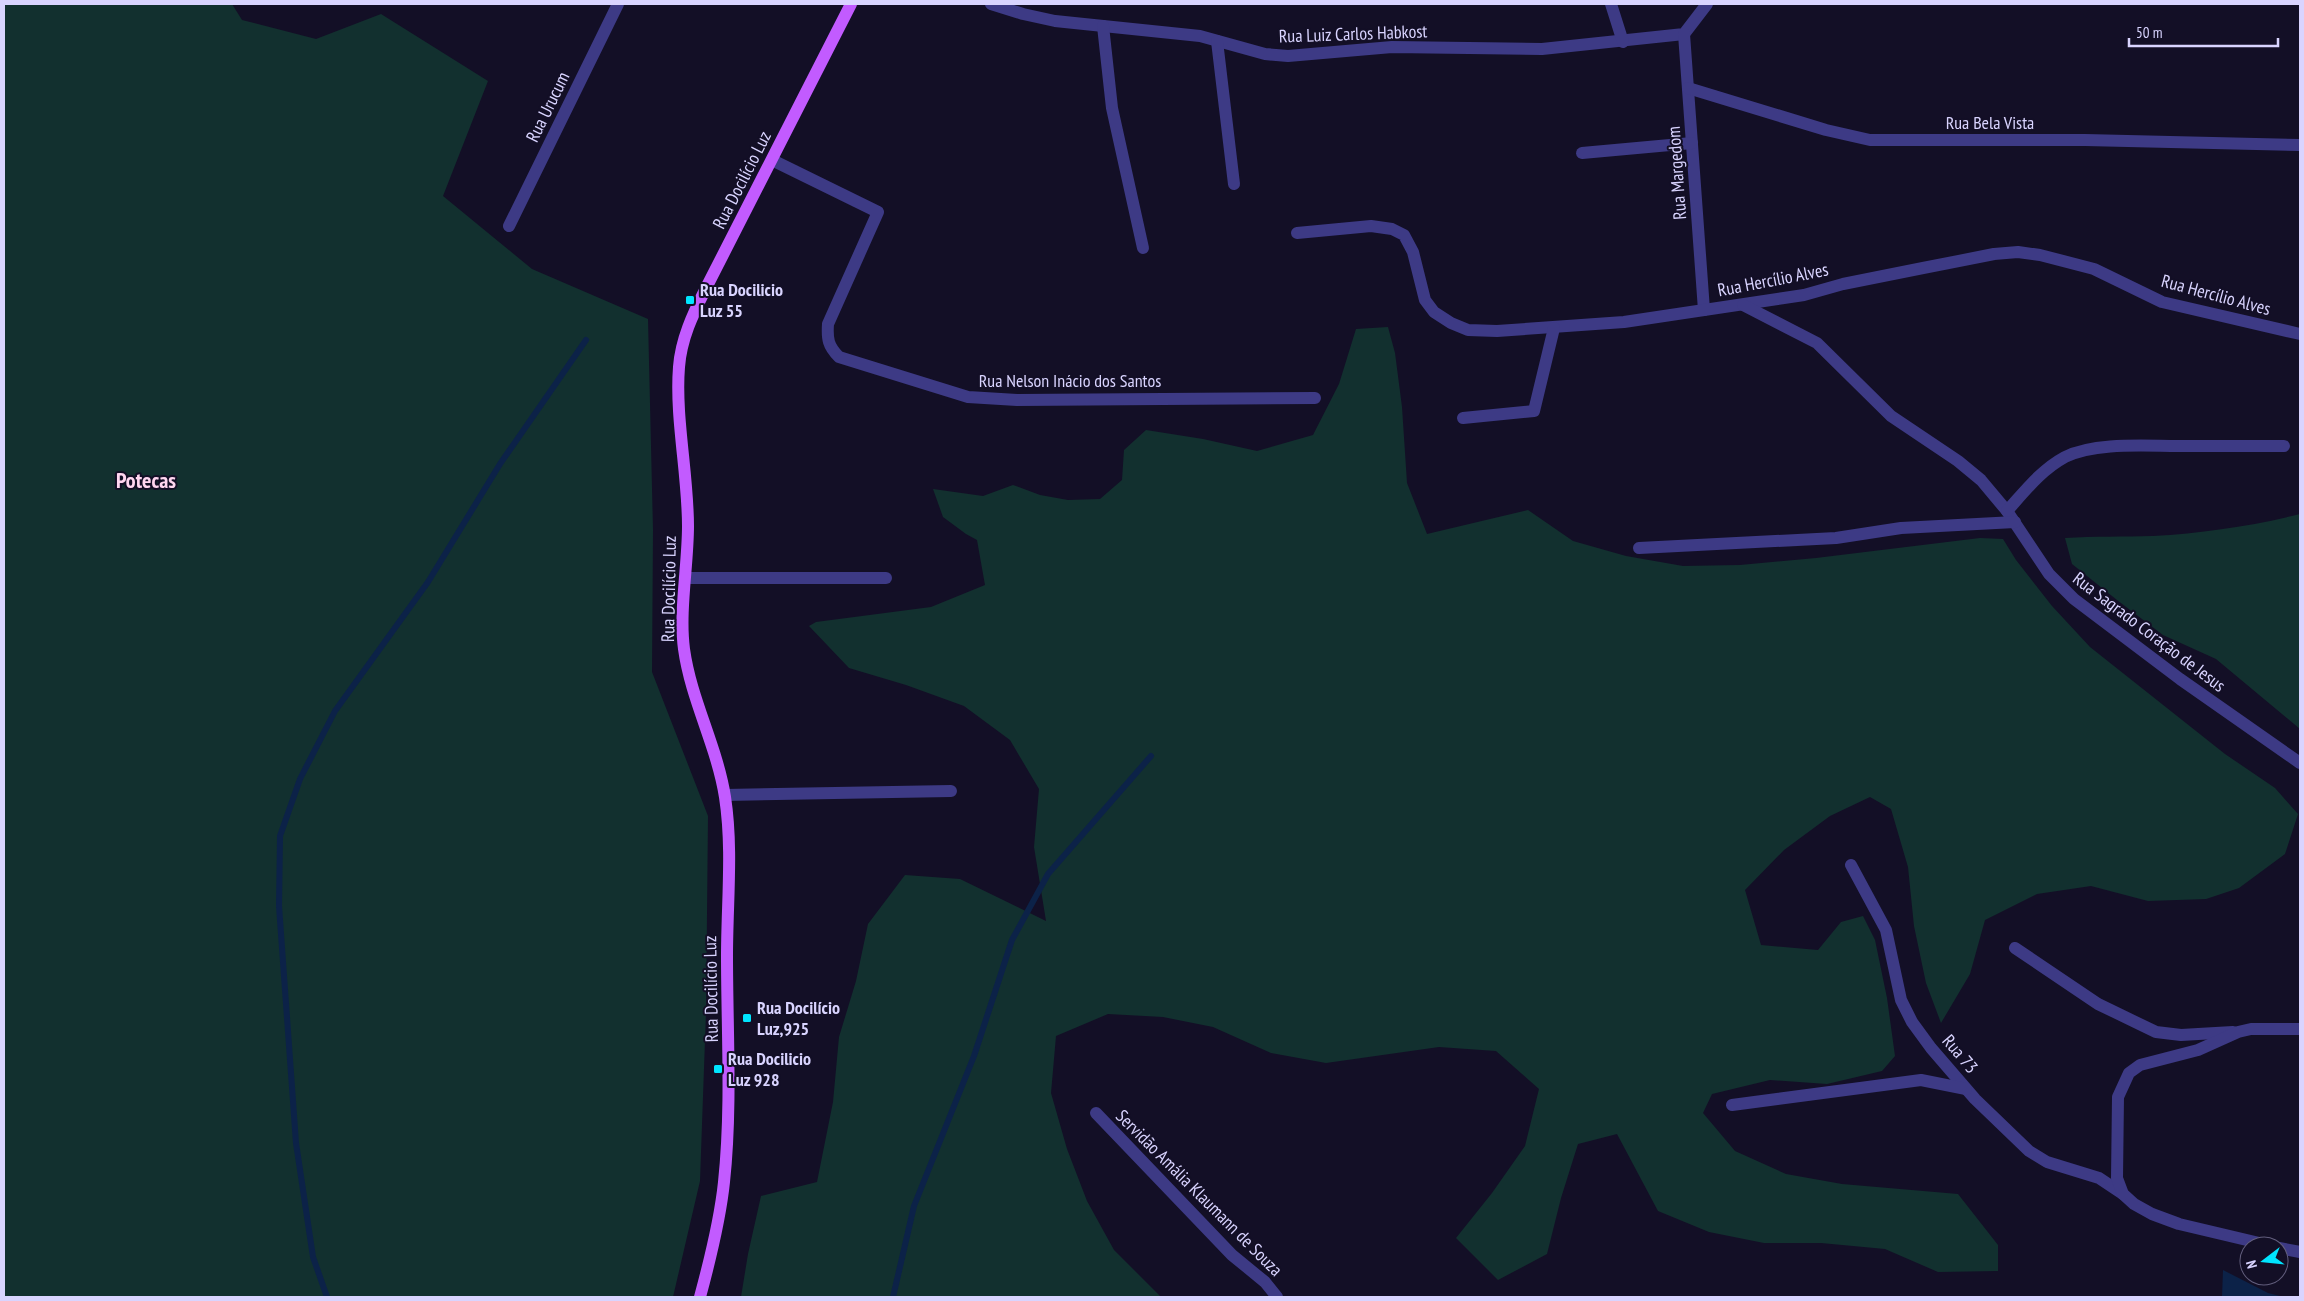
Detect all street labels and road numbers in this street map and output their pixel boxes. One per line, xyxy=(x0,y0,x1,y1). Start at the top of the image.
street label: Rua Luiz Carlos Habkost xyxy=(1278,19,1428,48)
street label: Rua Urucum xyxy=(521,68,574,146)
street label: Rua Bela Vista xyxy=(1946,111,2034,134)
street label: Rua Margedom xyxy=(1662,126,1691,221)
street label: Rua Docilício Luz xyxy=(707,127,776,232)
street label: Rua Hercílio Alves xyxy=(1716,258,1830,302)
street label: Rua Hercílio Alves xyxy=(2159,269,2273,320)
street label: Rua Nelson Inácio dos Santos xyxy=(979,369,1161,392)
street label: Rua Docilício Luz xyxy=(656,536,681,642)
street label: Rua Sagrado Coração de Jesus xyxy=(2068,567,2230,697)
street label: Rua Docilício Luz xyxy=(698,936,723,1042)
street label: Rua 73 xyxy=(1938,1030,1983,1078)
street label: Servidão Amália Klaumann de Souza xyxy=(1111,1105,1287,1281)

